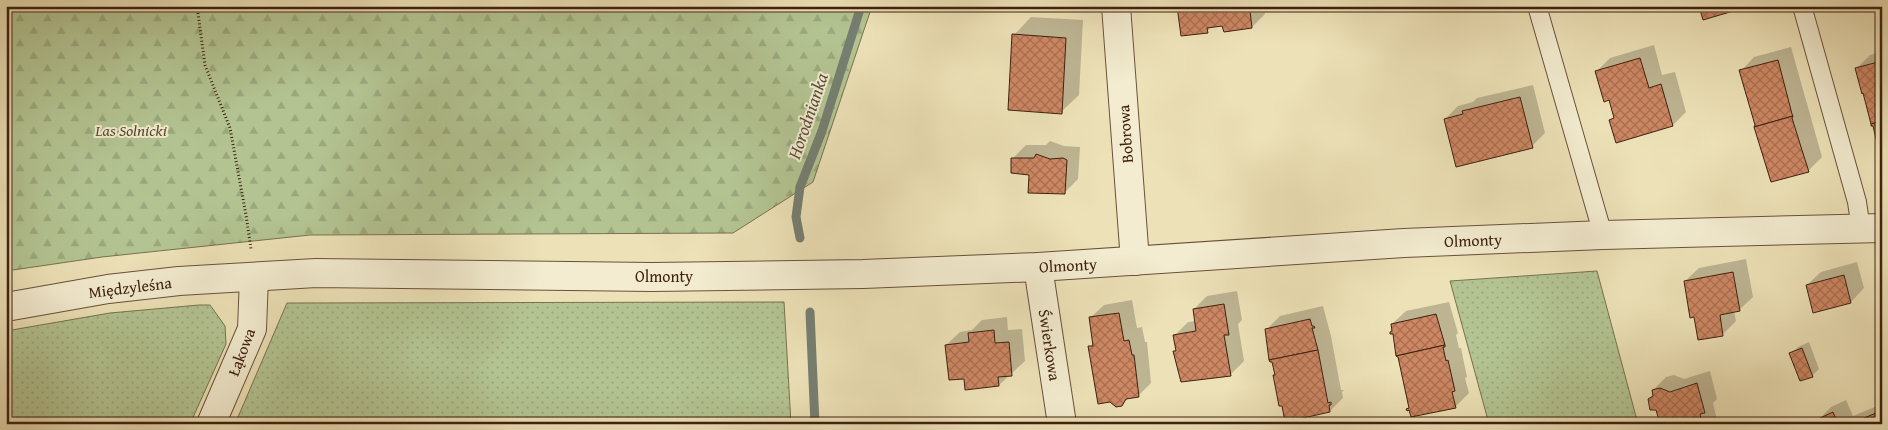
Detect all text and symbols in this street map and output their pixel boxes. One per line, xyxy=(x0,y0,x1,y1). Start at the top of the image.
water label: Horodnianka xyxy=(780,69,835,163)
street label: Bobrowa xyxy=(1111,104,1139,164)
park label: Las Solnicki xyxy=(94,118,167,142)
street label: Olmonty xyxy=(1444,227,1502,253)
street label: Olmonty xyxy=(1038,251,1098,279)
street label: Olmonty xyxy=(635,264,693,288)
street label: Międzyleśna xyxy=(87,270,173,304)
street label: Świerkowa xyxy=(1033,307,1068,383)
street label: Łąkowa xyxy=(221,324,261,380)

